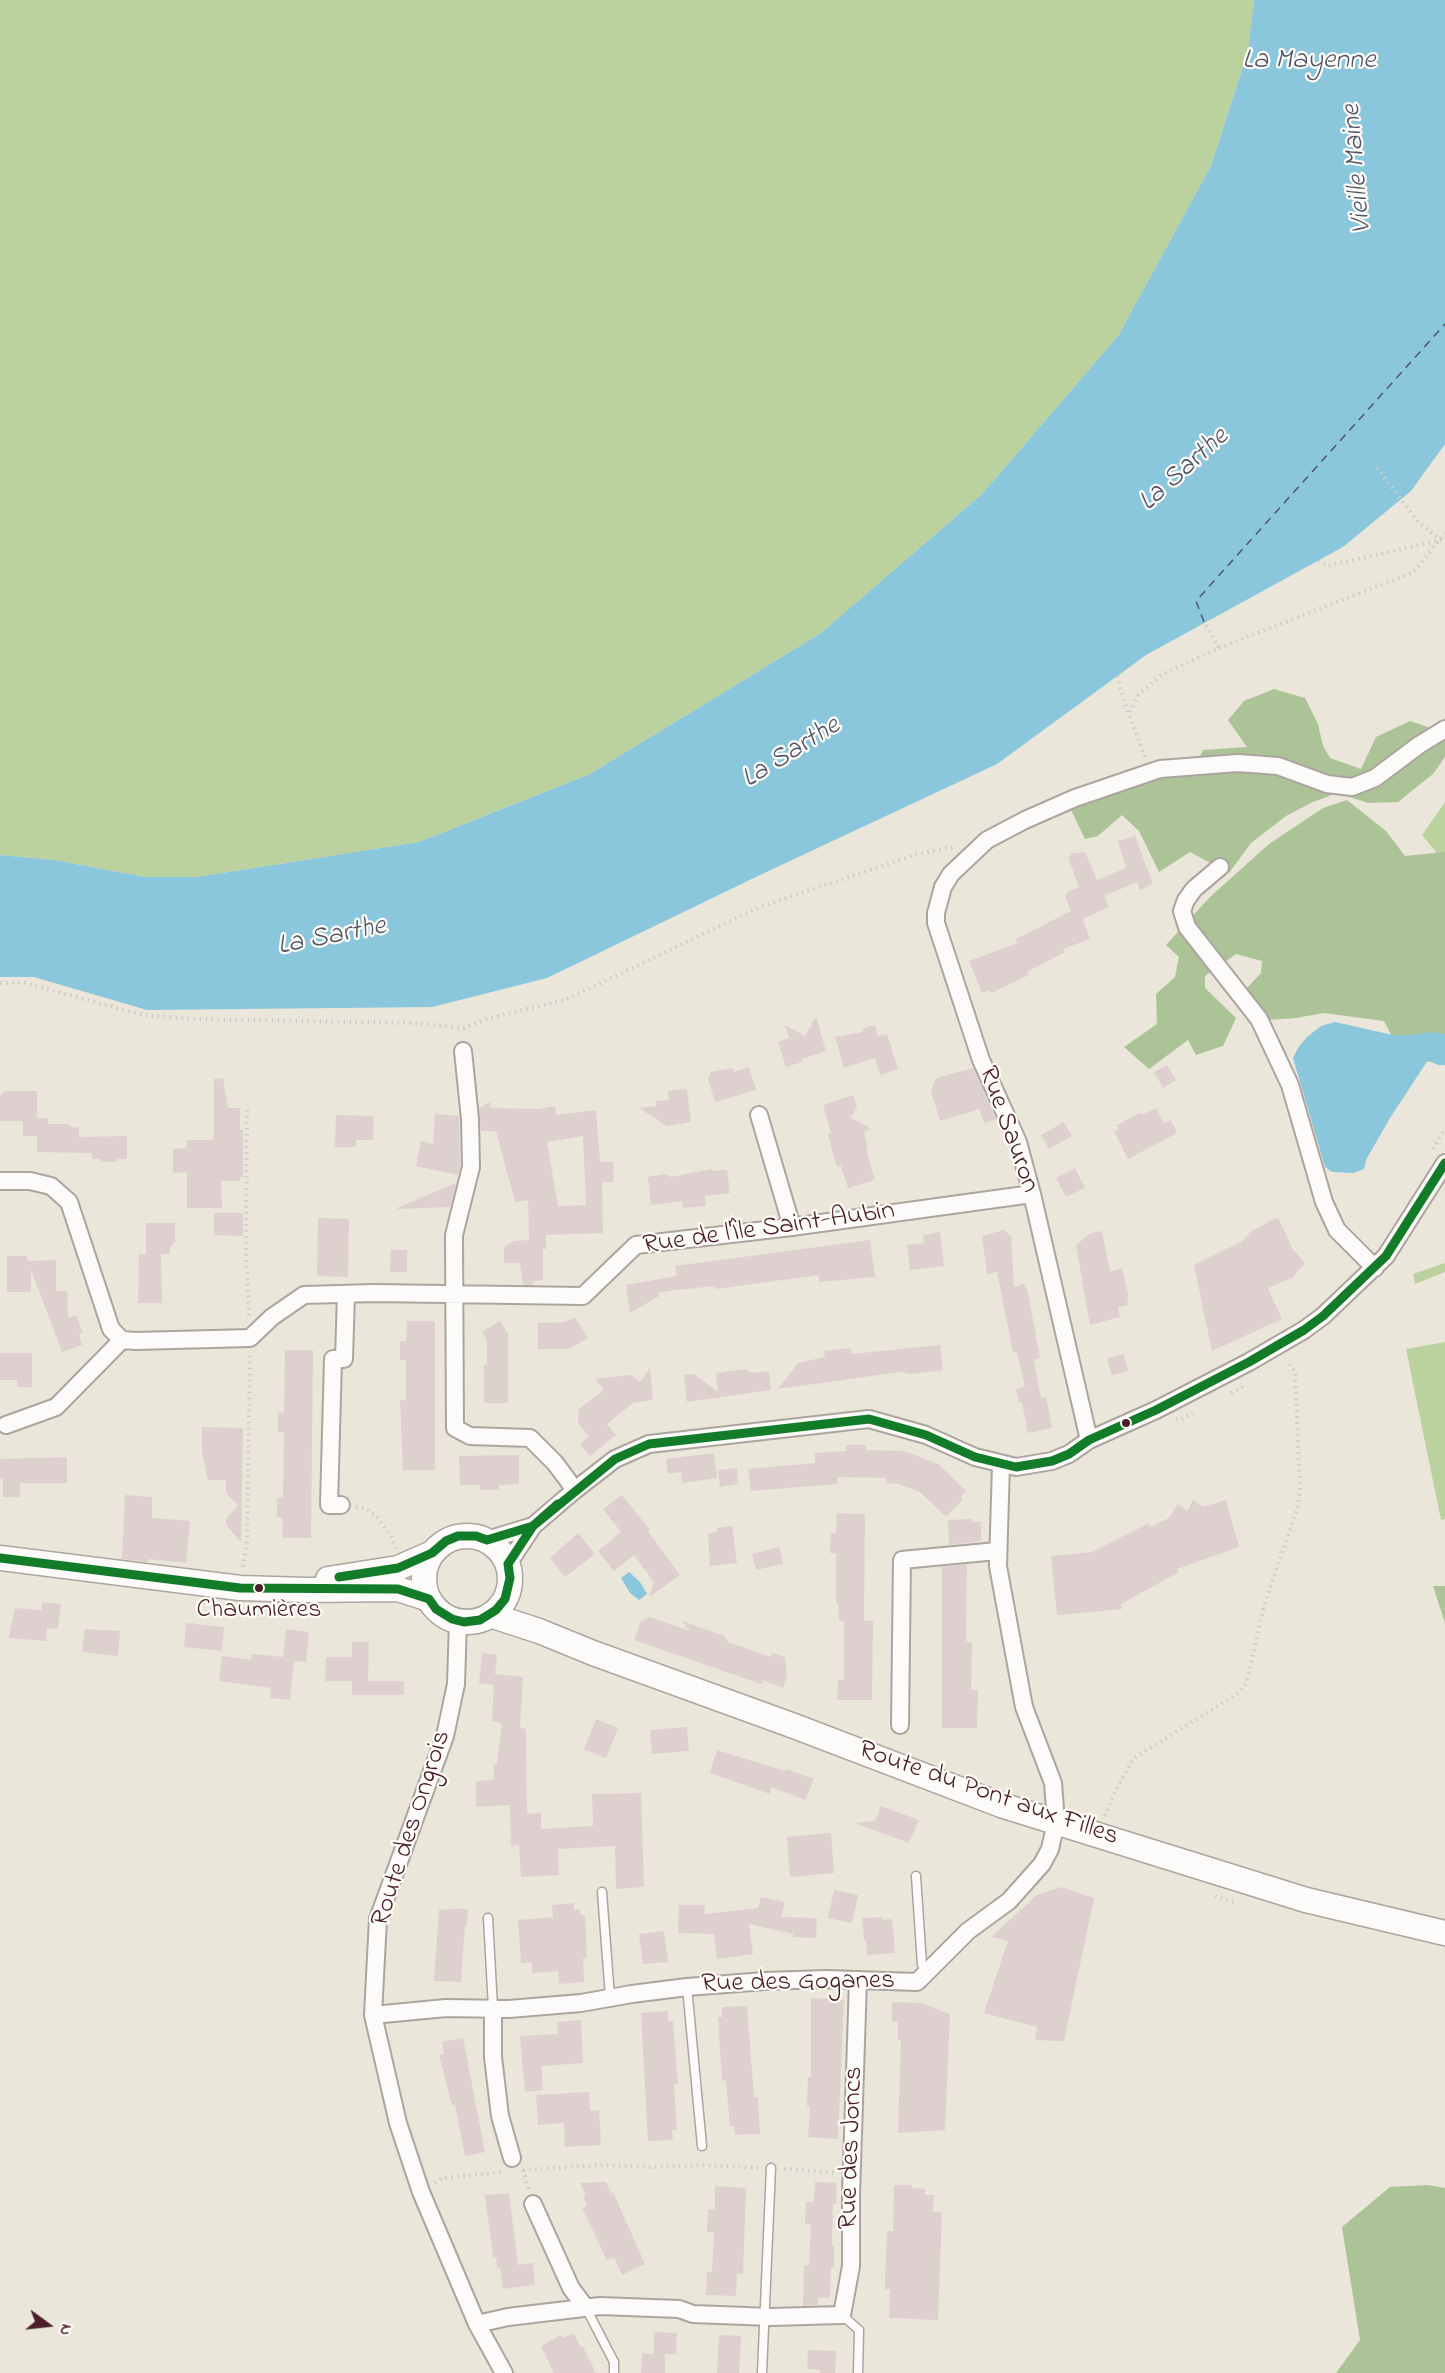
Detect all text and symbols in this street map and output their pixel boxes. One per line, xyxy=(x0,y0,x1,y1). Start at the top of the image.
water label: La Mayenne xyxy=(1243,45,1375,79)
water label: Vieille Maine xyxy=(1337,103,1381,235)
water label: La Sarthe xyxy=(1133,422,1237,520)
water label: La Sarthe xyxy=(737,711,847,797)
water label: La Sarthe xyxy=(275,911,389,965)
street label: Rue Sauron xyxy=(969,1062,1045,1198)
street label: Rue de l'Île Saint-Aubin xyxy=(641,1196,897,1264)
unlabelled marker xyxy=(1120,1417,1132,1429)
marker: Chaumières xyxy=(253,1582,265,1594)
place label: Chaumières xyxy=(197,1596,321,1628)
street label: Route des Ongrois xyxy=(366,1727,460,1931)
street label: Route du Pont aux Filles xyxy=(854,1735,1122,1855)
street label: Rue des Goganes xyxy=(701,1966,895,2002)
street label: Rue des Joncs xyxy=(834,2066,872,2230)
north arrow xyxy=(18,2295,78,2355)
text: N xyxy=(52,2321,78,2338)

